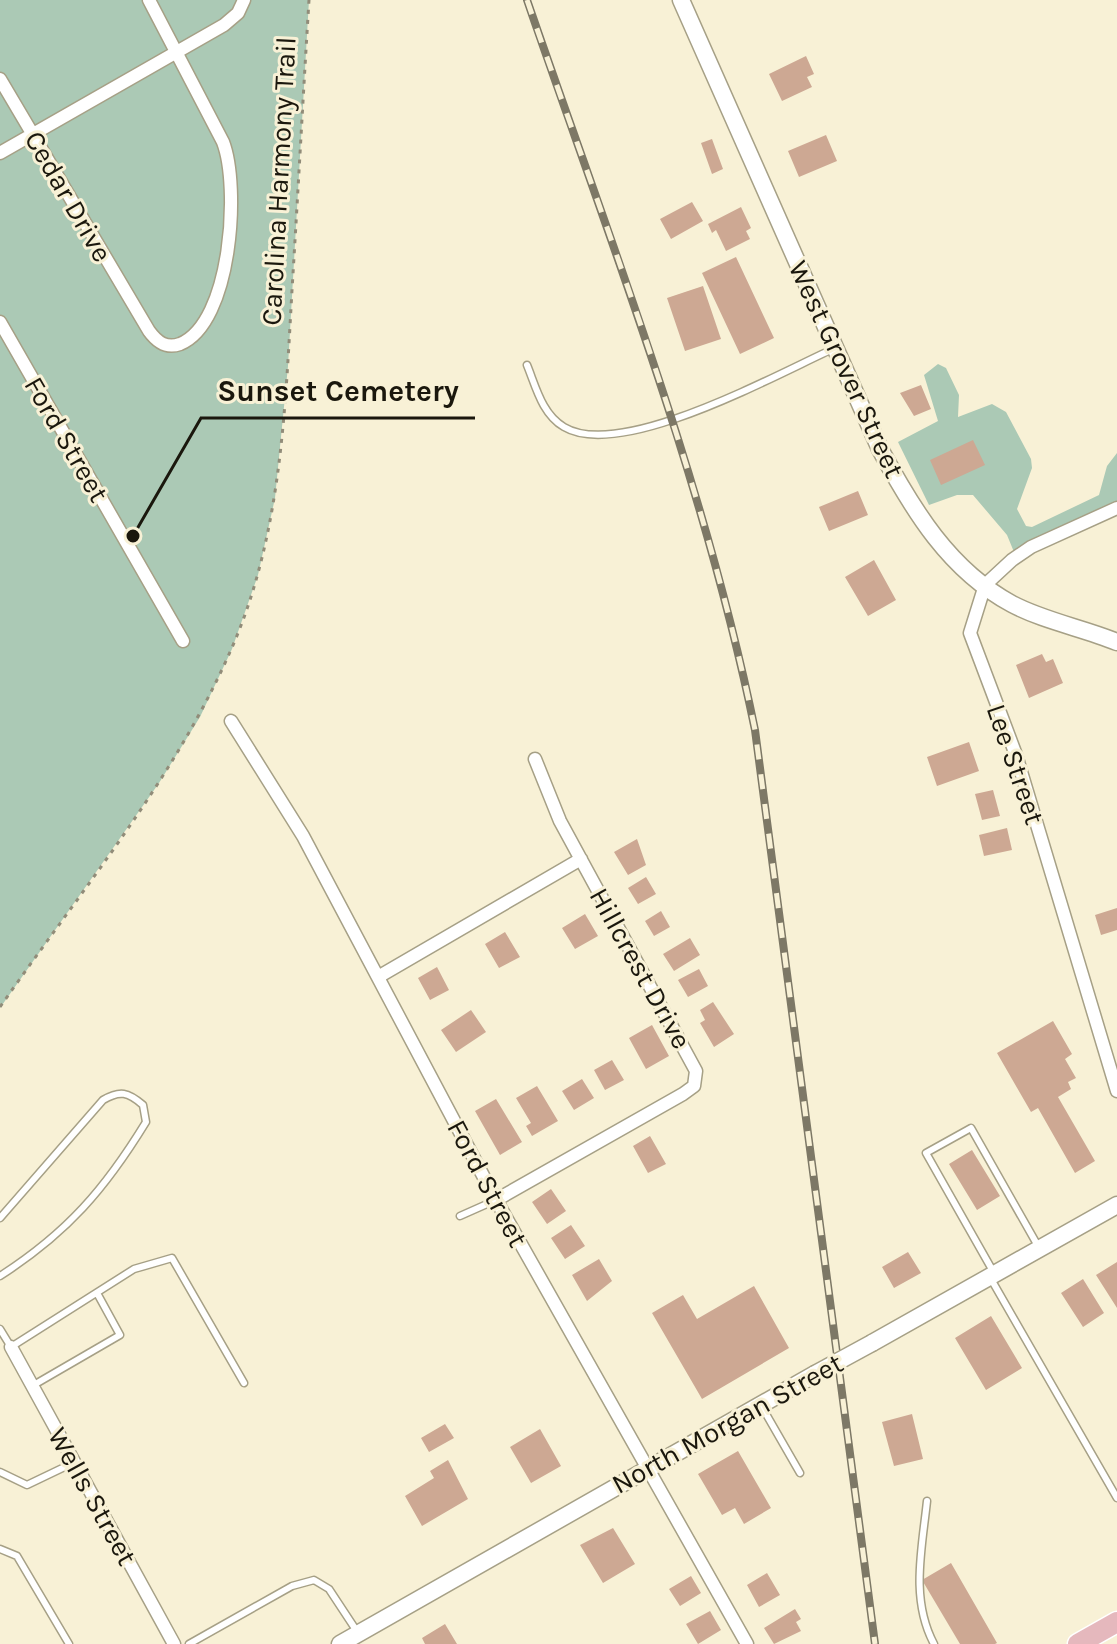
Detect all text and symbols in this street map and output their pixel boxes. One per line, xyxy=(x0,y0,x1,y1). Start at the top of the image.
street label: Carolina Harmony Trail xyxy=(254,36,303,326)
street label: Cedar Drive xyxy=(18,125,119,268)
street label: West Grover Street xyxy=(782,255,911,483)
callout: Sunset Cemetery xyxy=(201,364,475,418)
street label: Ford Street xyxy=(17,371,116,508)
text: Sunset Cemetery xyxy=(217,373,459,409)
street label: Lee Street xyxy=(980,700,1052,829)
street label: Hillcrest Drive xyxy=(583,882,698,1055)
street label: Ford Street xyxy=(440,1114,535,1253)
street label: North Morgan Street xyxy=(606,1346,848,1501)
street label: Wells Street xyxy=(41,1422,144,1571)

